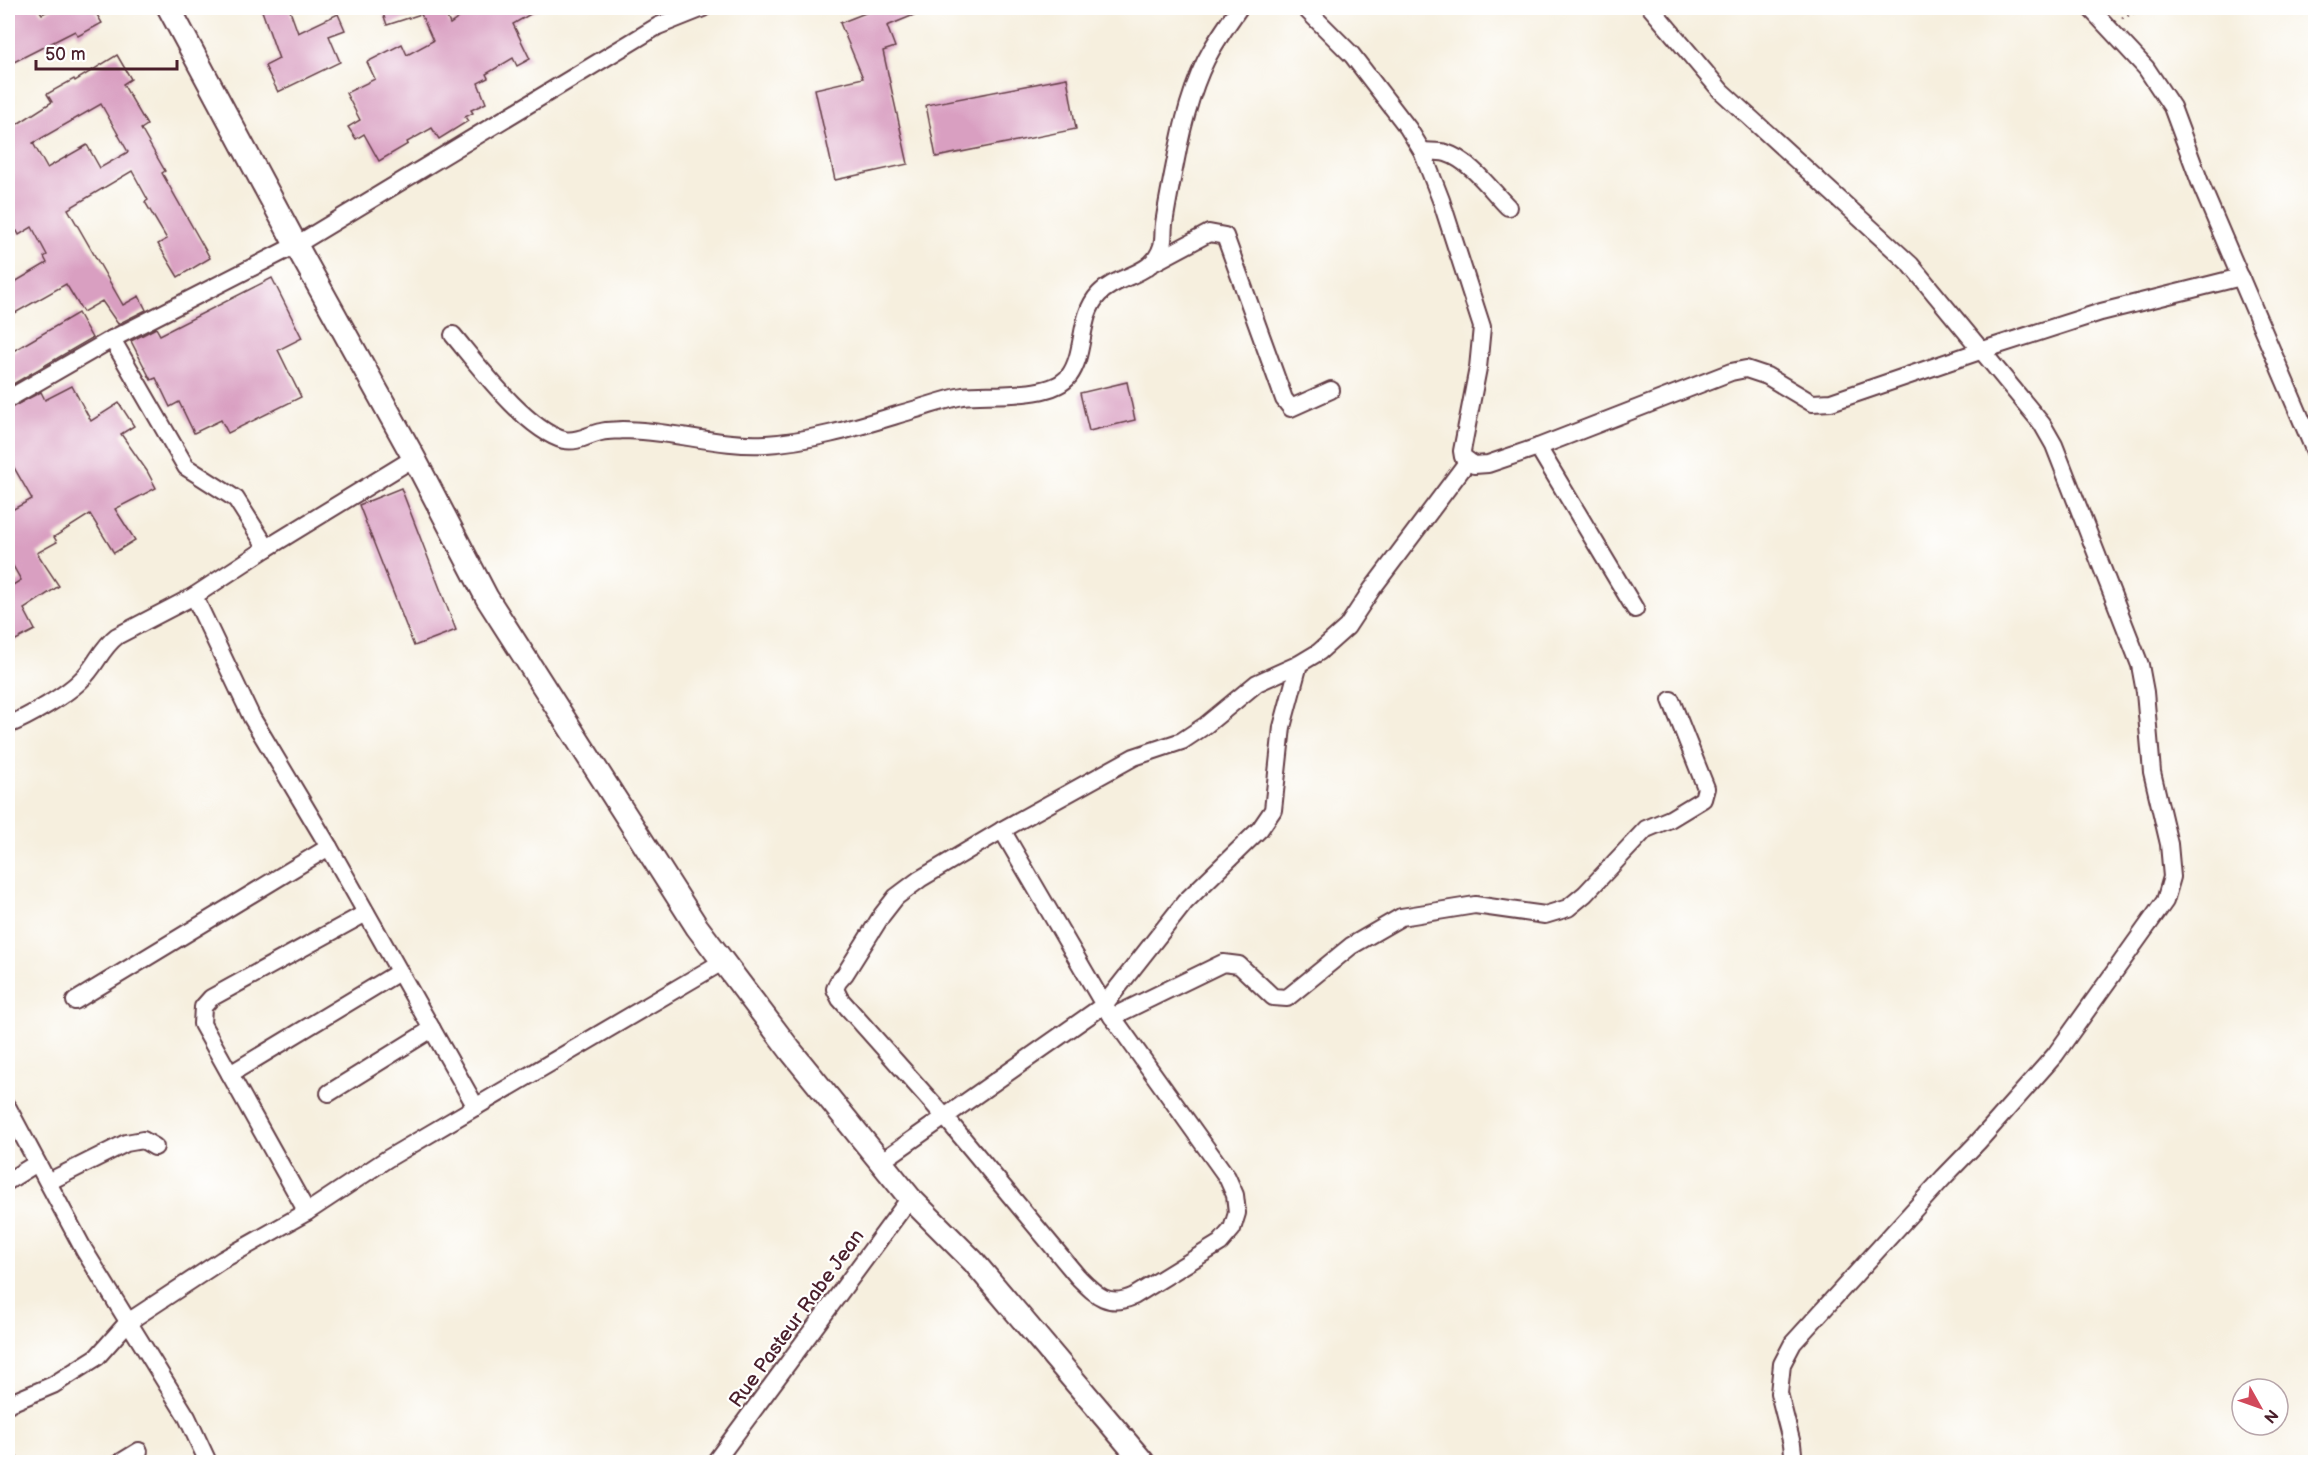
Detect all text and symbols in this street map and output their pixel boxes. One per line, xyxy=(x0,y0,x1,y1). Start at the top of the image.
scale bar xyxy=(36,33,177,71)
text: 50 m xyxy=(45,44,86,65)
street label: Rue Pasteur Rabe Jean xyxy=(724,1225,869,1412)
north arrow xyxy=(2230,1377,2290,1437)
text: N xyxy=(2259,1405,2281,1426)

